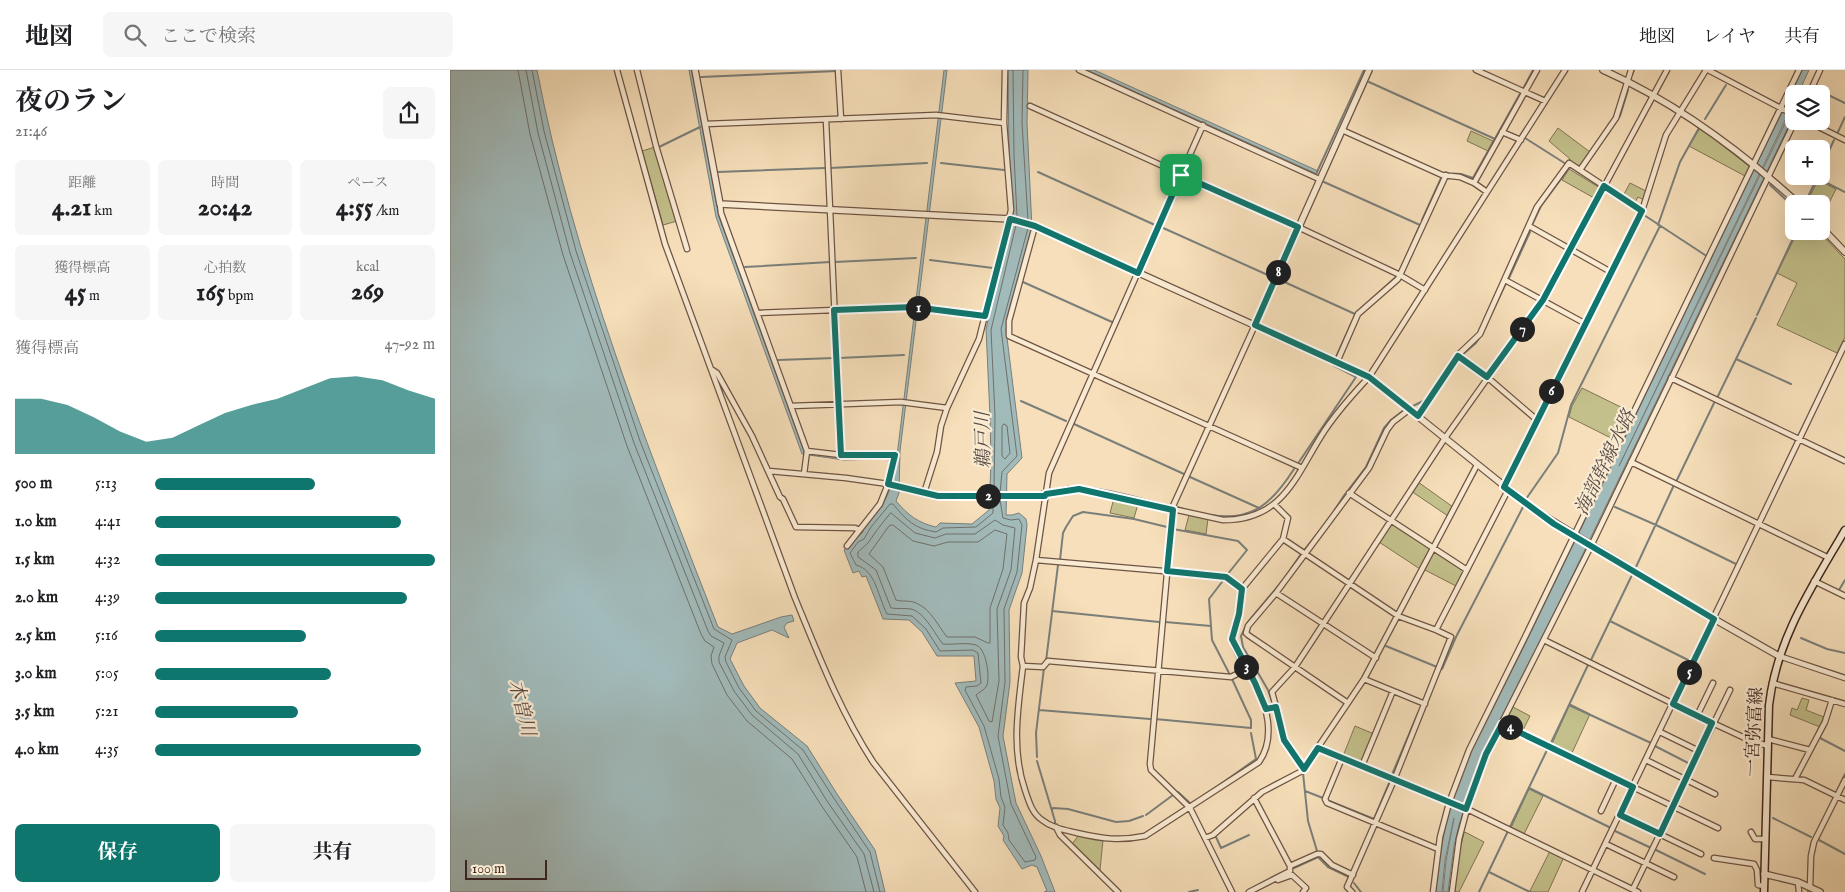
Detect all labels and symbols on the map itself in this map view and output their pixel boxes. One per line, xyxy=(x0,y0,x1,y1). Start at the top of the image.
pin xyxy=(1160,154,1202,196)
pin: 8 xyxy=(1266,260,1290,284)
pin: 1 xyxy=(906,296,930,320)
pin: 7 xyxy=(1510,316,1534,342)
pin: 6 xyxy=(1538,378,1564,404)
water label: 海部幹線水路 xyxy=(1570,405,1643,519)
water label: 鵜戸川 xyxy=(971,409,996,469)
pin: 2 xyxy=(976,484,1000,508)
pin: 3 xyxy=(1234,654,1258,680)
pin: 5 xyxy=(1676,660,1702,684)
water label: 木曽川 xyxy=(502,677,540,740)
street label: 一宮弥富線 xyxy=(1741,686,1769,778)
pin: 4 xyxy=(1498,714,1522,740)
scale bar xyxy=(465,857,548,880)

